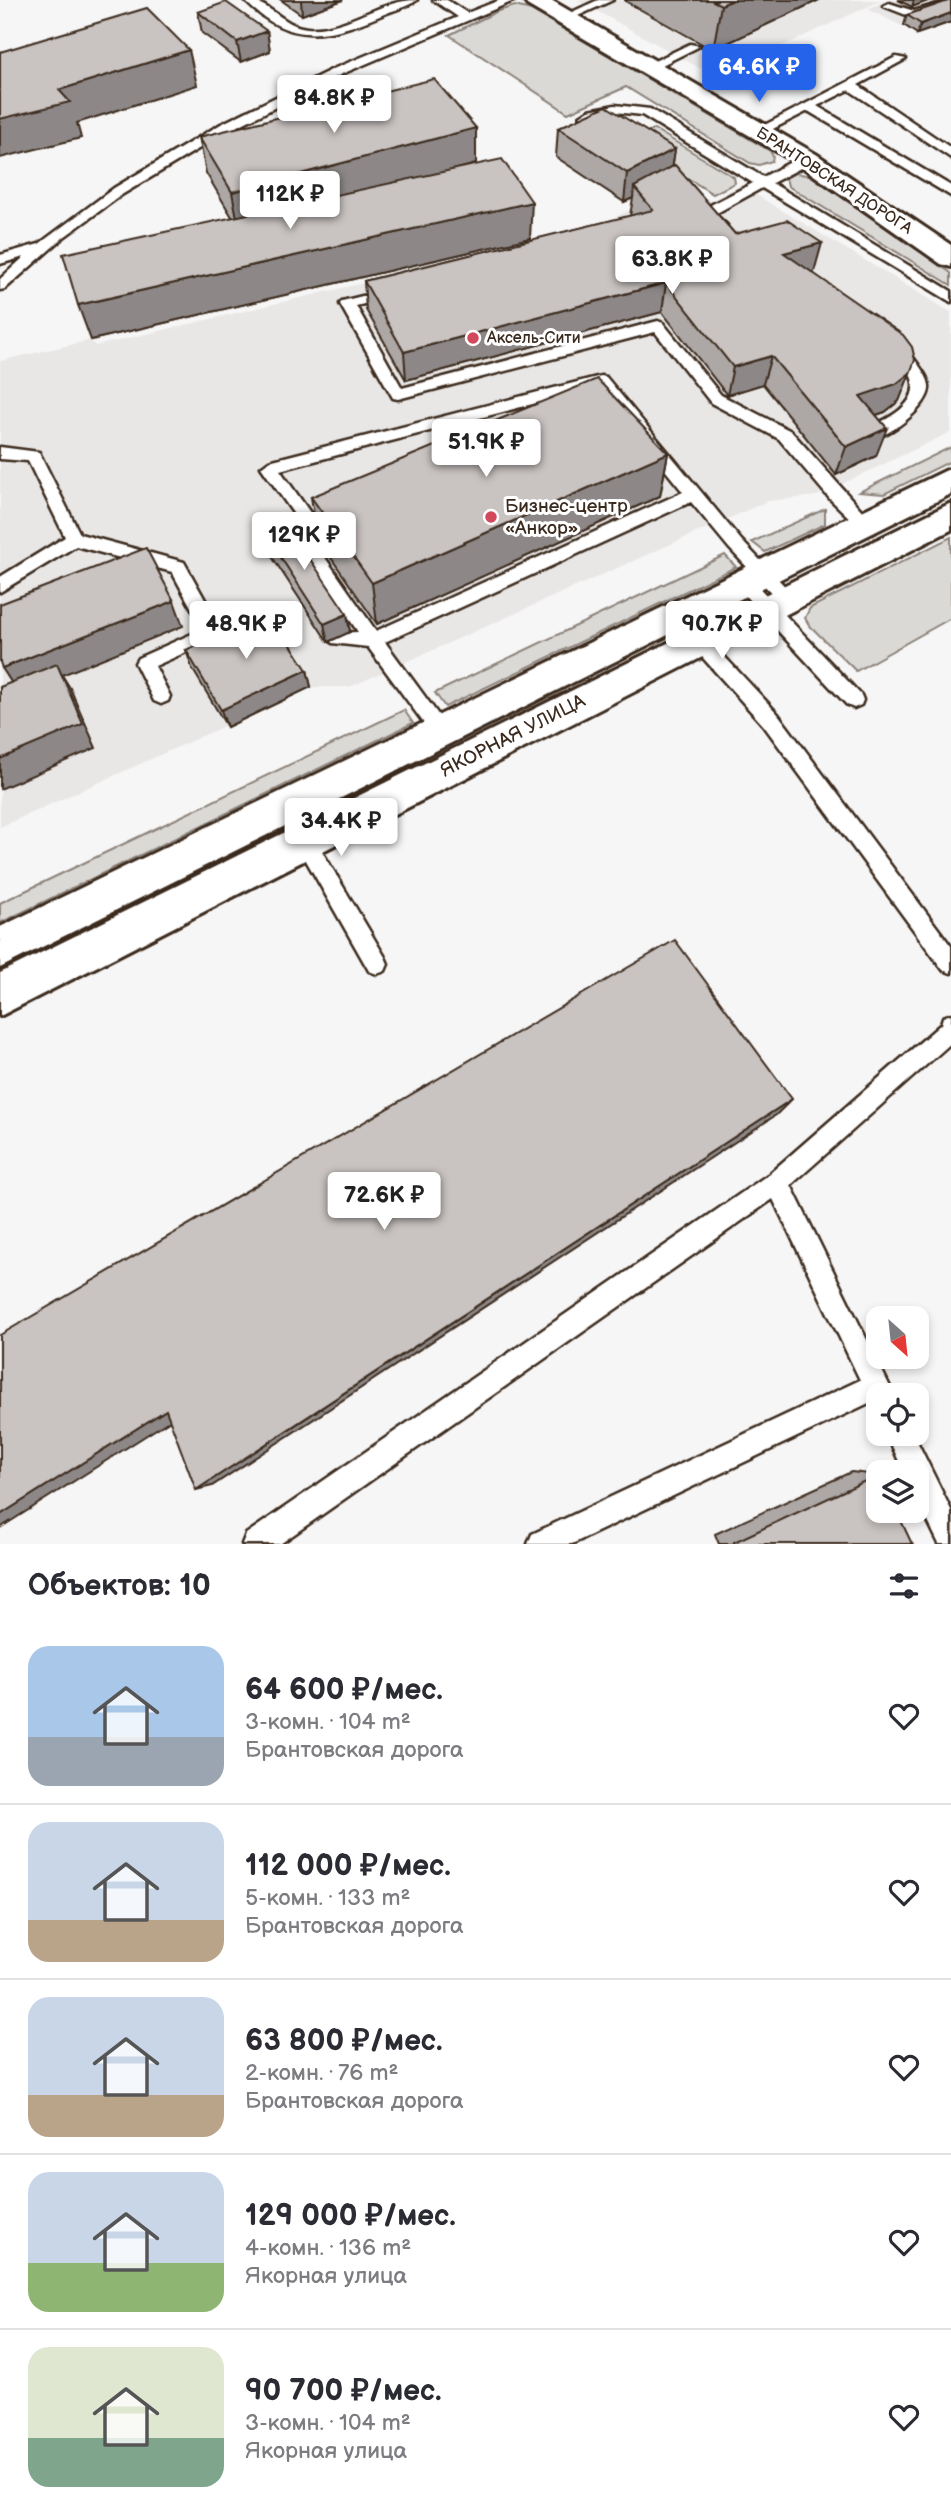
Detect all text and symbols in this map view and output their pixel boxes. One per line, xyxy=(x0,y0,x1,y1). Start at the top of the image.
pin: 64.6K ₽ xyxy=(694,44,824,104)
text: 64.6K ₽ xyxy=(718,53,800,81)
pin: 84.8K ₽ xyxy=(269,76,399,135)
text: 84.8K ₽ xyxy=(293,84,375,112)
street label: БРАНТОВСКАЯ ДОРОГА xyxy=(752,123,916,239)
pin: 112K ₽ xyxy=(233,172,347,231)
text: 112K ₽ xyxy=(256,180,324,208)
pin: 63.8K ₽ xyxy=(607,236,737,296)
text: 63.8K ₽ xyxy=(631,245,713,273)
place label: Аксель-Сити xyxy=(486,329,581,348)
marker: Аксель-Сити xyxy=(465,330,481,346)
pin: 51.9K ₽ xyxy=(421,420,551,479)
text: 51.9K ₽ xyxy=(448,428,524,456)
place label: Бизнес-центр «Анкор» xyxy=(505,495,628,540)
marker: Бизнес-центр «Анкор» xyxy=(483,509,499,525)
pin: 129K ₽ xyxy=(247,512,361,572)
text: 129K ₽ xyxy=(268,521,340,549)
pin: 48.9K ₽ xyxy=(181,602,311,661)
pin: 90.7K ₽ xyxy=(657,602,787,661)
text: 48.9K ₽ xyxy=(205,610,287,638)
text: 90.7K ₽ xyxy=(682,610,762,638)
street label: ЯКОРНАЯ УЛИЦА xyxy=(437,689,590,782)
pin: 34.4K ₽ xyxy=(276,798,406,858)
text: 34.4K ₽ xyxy=(301,807,381,835)
pin: 72.6K ₽ xyxy=(319,1172,449,1232)
text: 72.6K ₽ xyxy=(344,1181,424,1209)
north arrow xyxy=(866,1306,929,1368)
map controls xyxy=(866,1306,929,1523)
button: locate xyxy=(866,1383,929,1446)
button: layers xyxy=(866,1460,929,1523)
icon: filters xyxy=(885,1567,923,1605)
text: Объектов: 10 xyxy=(28,1568,211,1604)
text: 64 600 ₽/мес. xyxy=(245,1672,443,1708)
icon: home xyxy=(84,1674,168,1758)
icon: heart xyxy=(885,1697,923,1735)
text: 3-комн. · 104 m² xyxy=(245,1708,411,1736)
text: Брантовская дорога xyxy=(245,1736,463,1764)
text: 112 000 ₽/мес. xyxy=(245,1848,451,1884)
icon: home xyxy=(84,1850,168,1934)
icon: heart xyxy=(885,1873,923,1911)
text: 5-комн. · 133 m² xyxy=(245,1884,410,1912)
text: Брантовская дорога xyxy=(245,1912,463,1940)
text: 63 800 ₽/мес. xyxy=(245,2023,443,2059)
icon: home xyxy=(84,2025,168,2109)
icon: heart xyxy=(885,2048,923,2086)
text: 2-комн. · 76 m² xyxy=(245,2059,398,2087)
text: Брантовская дорога xyxy=(245,2087,463,2115)
text: 129 000 ₽/мес. xyxy=(245,2198,456,2234)
icon: home xyxy=(84,2200,168,2284)
icon: heart xyxy=(885,2223,923,2261)
text: 4-комн. · 136 m² xyxy=(245,2234,411,2262)
text: Якорная улица xyxy=(245,2262,407,2290)
text: 90 700 ₽/мес. xyxy=(245,2373,442,2409)
icon: home xyxy=(84,2375,168,2459)
icon: heart xyxy=(885,2398,923,2436)
text: 3-комн. · 104 m² xyxy=(245,2409,411,2437)
text: Якорная улица xyxy=(245,2437,407,2465)

